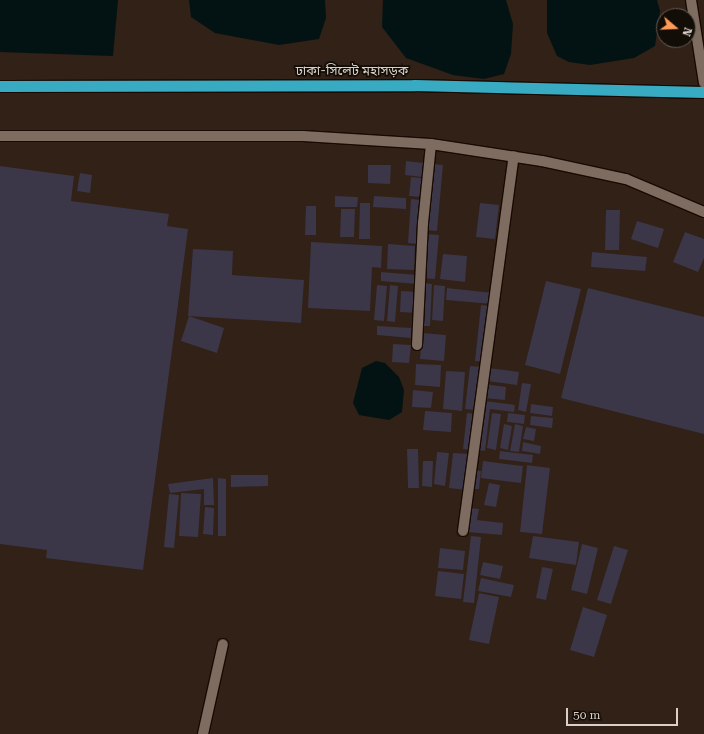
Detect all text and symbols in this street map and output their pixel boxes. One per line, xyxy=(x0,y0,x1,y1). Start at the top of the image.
north arrow xyxy=(656,8,696,48)
text: N xyxy=(679,26,694,38)
street label: ঢাকা-সিলেট মহাসড়ক xyxy=(296,63,408,79)
scale bar xyxy=(568,700,680,726)
text: 50 m xyxy=(573,708,600,722)

